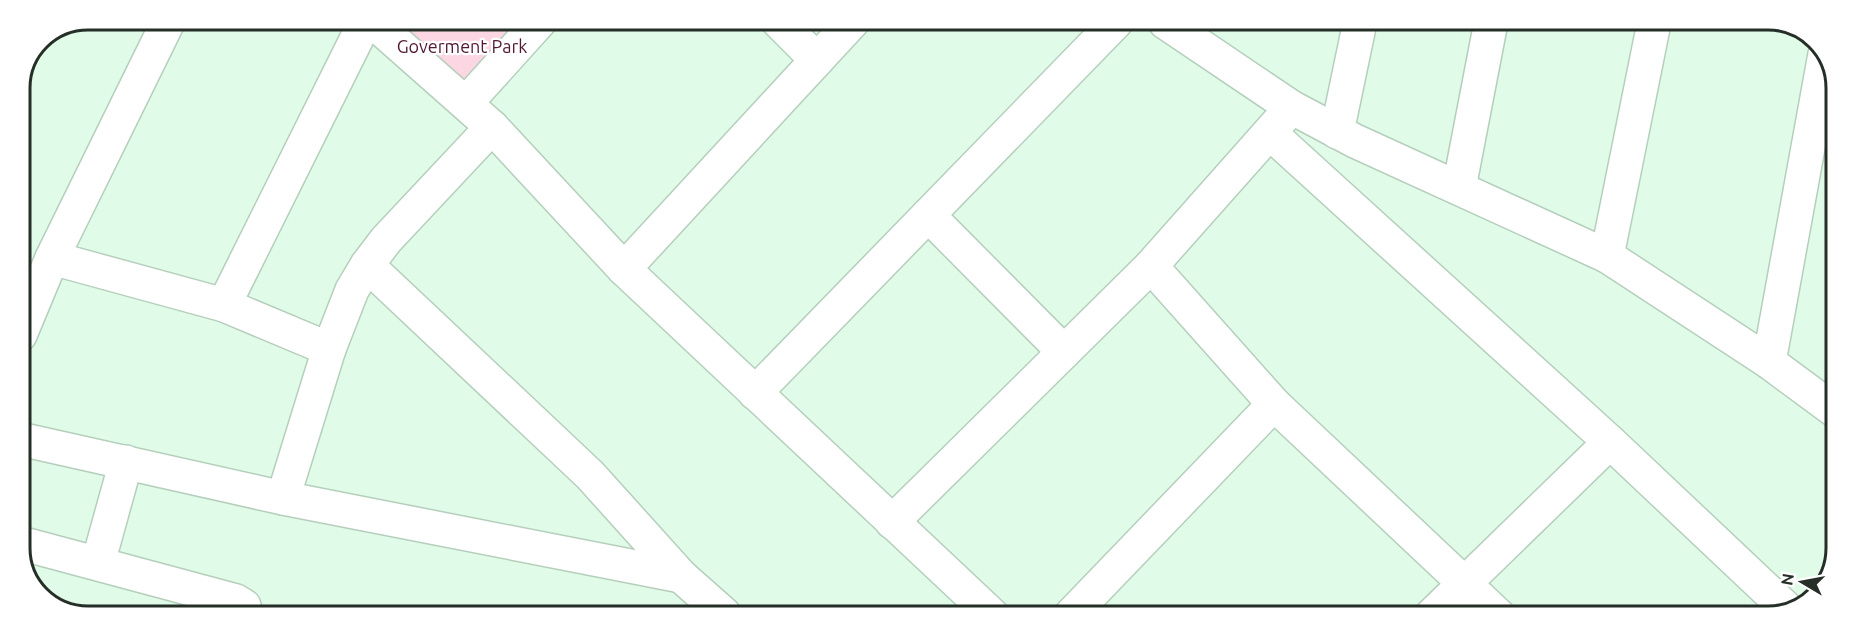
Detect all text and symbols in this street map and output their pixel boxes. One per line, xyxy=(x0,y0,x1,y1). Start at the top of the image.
park label: Goverment Park xyxy=(397,36,527,56)
north arrow xyxy=(1772,552,1832,612)
text: N xyxy=(1777,572,1797,587)

